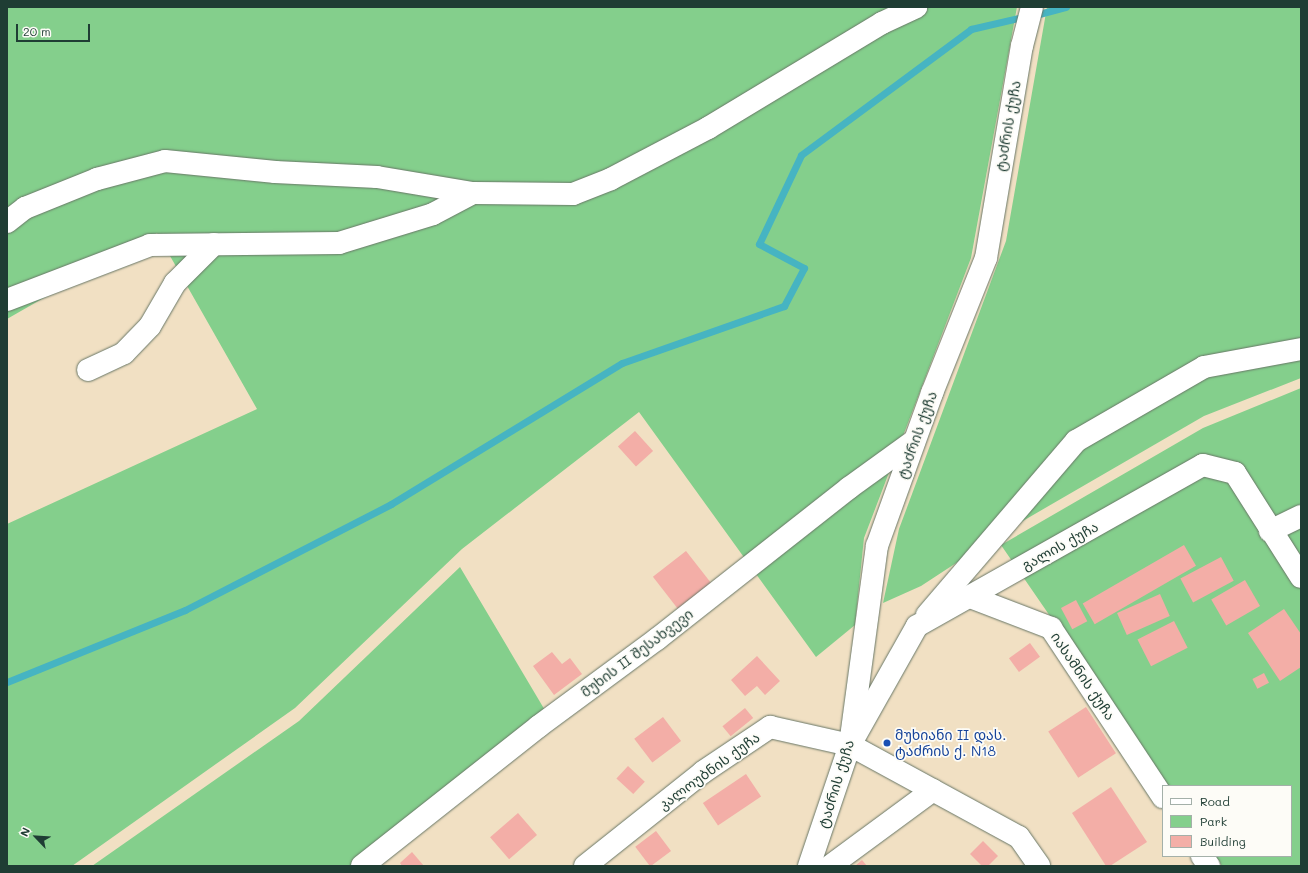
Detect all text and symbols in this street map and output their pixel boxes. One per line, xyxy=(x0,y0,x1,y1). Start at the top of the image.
scale bar xyxy=(18,16,92,42)
text: 20 m xyxy=(23,23,51,39)
street label: ტაძრის ქუჩა xyxy=(992,79,1024,173)
street label: ტაძრის ქუჩა xyxy=(893,389,941,481)
street label: გალის ქუჩა xyxy=(1019,518,1101,574)
street label: მუხის II შესახვევი xyxy=(578,605,696,701)
street label: იასამნის ქუჩა xyxy=(1047,629,1119,723)
place label: მუხიანი II დას. ტაძრის ქ. N18 xyxy=(895,727,1006,760)
street label: კალოუბნის ქუჩა xyxy=(655,729,763,813)
street label: ტაძრის ქუჩა xyxy=(815,738,857,830)
marker: მუხიანი II დას. ტაძრის ქ. N18 xyxy=(882,738,892,748)
legend xyxy=(1162,785,1292,857)
text: Road xyxy=(1200,793,1230,809)
text: Park xyxy=(1200,813,1227,829)
north arrow xyxy=(16,817,56,857)
text: N xyxy=(16,825,33,839)
text: Building xyxy=(1200,833,1246,849)

